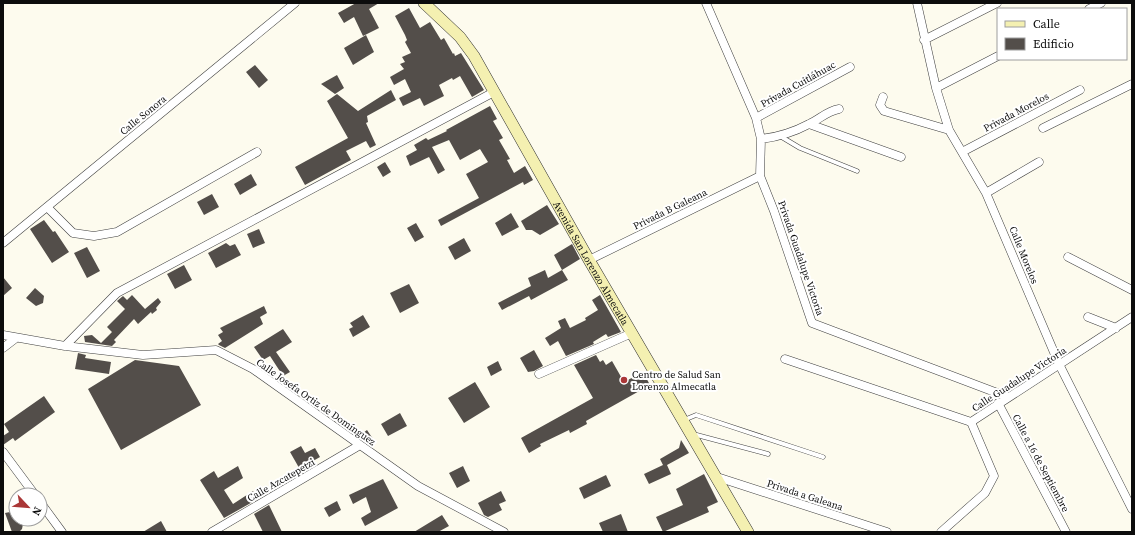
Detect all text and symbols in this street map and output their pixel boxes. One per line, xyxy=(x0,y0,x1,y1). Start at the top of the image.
legend xyxy=(997,8,1127,60)
text: Calle xyxy=(1033,16,1060,32)
text: Edificio xyxy=(1033,36,1074,52)
street label: Privada Cuitláhuac xyxy=(758,58,838,110)
street label: Privada Morelos xyxy=(981,89,1051,135)
street label: Calle Sonora xyxy=(117,92,170,138)
street label: Privada B Galeana xyxy=(631,185,710,232)
street label: Avenida San Lorenzo Almecatla xyxy=(551,199,632,328)
street label: Privada Guadalupe Victoria xyxy=(775,199,827,318)
street label: Calle Morelos xyxy=(1007,224,1041,286)
street label: Calle Guadalupe Victoria xyxy=(969,343,1069,414)
street label: Calle Josefa Ortiz de Domínguez xyxy=(254,356,379,449)
place label: Centro de Salud San Lorenzo Almecatla xyxy=(632,368,721,393)
marker: Centro de Salud San Lorenzo Almecatla xyxy=(619,375,629,385)
street label: Calle a 16 de Septiembre xyxy=(1010,412,1072,514)
street label: Calle Azcatepetzi xyxy=(245,455,317,505)
street label: Privada a Galeana xyxy=(765,477,846,514)
north arrow xyxy=(8,487,48,527)
text: N xyxy=(28,504,45,518)

